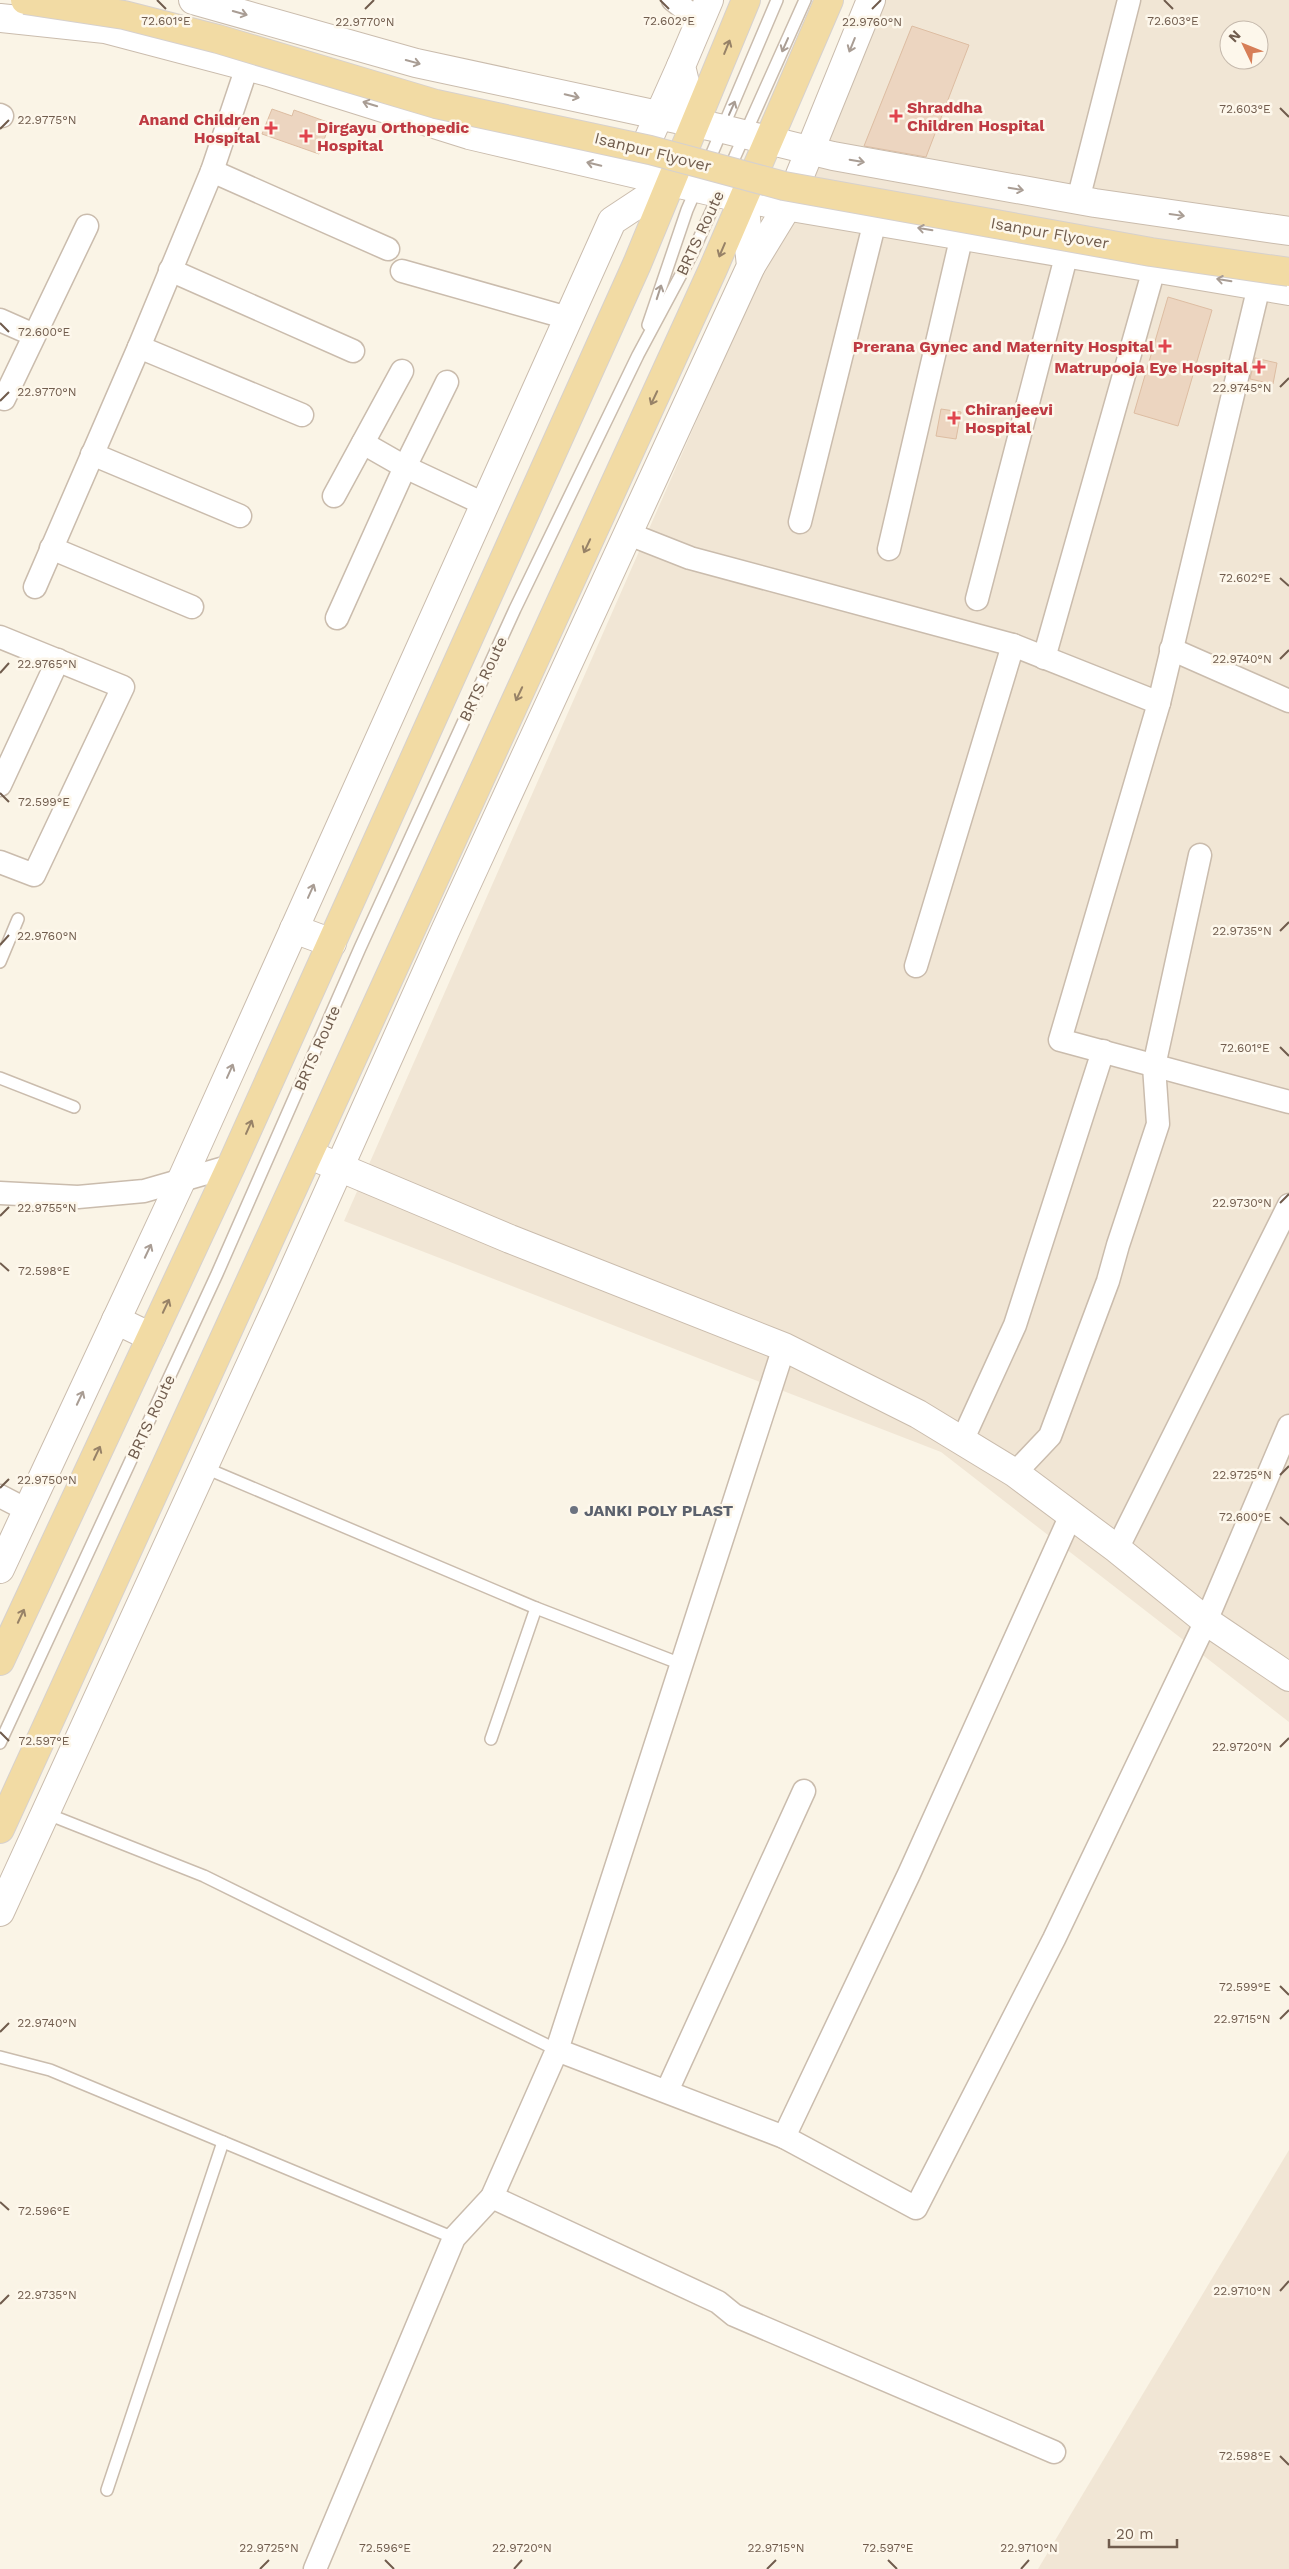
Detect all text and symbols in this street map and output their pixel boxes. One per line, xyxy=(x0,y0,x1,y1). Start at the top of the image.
one-way arrow xyxy=(232,8,248,18)
text: 72.601°E xyxy=(141,14,191,28)
text: 72.602°E xyxy=(643,14,695,28)
text: 72.603°E xyxy=(1147,14,1199,28)
text: 22.9770°N xyxy=(335,15,395,29)
text: 22.9760°N xyxy=(842,15,902,29)
north arrow xyxy=(1219,20,1269,70)
text: N xyxy=(1225,27,1244,45)
one-way arrow xyxy=(780,37,789,52)
one-way arrow xyxy=(847,37,857,52)
one-way arrow xyxy=(722,40,732,55)
one-way arrow xyxy=(405,58,421,67)
one-way arrow xyxy=(564,92,580,101)
place label: Shraddha Children Hospital xyxy=(907,98,1045,135)
one-way arrow xyxy=(362,99,378,109)
one-way arrow xyxy=(727,101,737,116)
text: 72.603°E xyxy=(1219,102,1271,116)
marker: Shraddha Children Hospital xyxy=(889,109,903,123)
place label: Anand Children Hospital xyxy=(139,110,261,147)
text: 22.9775°N xyxy=(17,113,77,127)
place label: Dirgayu Orthopedic Hospital xyxy=(317,118,469,155)
marker: Anand Children Hospital xyxy=(264,121,278,135)
street label: Isanpur Flyover xyxy=(593,128,714,176)
marker: Dirgayu Orthopedic Hospital xyxy=(299,129,313,143)
one-way arrow xyxy=(848,156,864,166)
one-way arrow xyxy=(587,159,603,168)
one-way arrow xyxy=(1008,185,1024,195)
street label: BRTS Route xyxy=(672,188,728,278)
one-way arrow xyxy=(1169,210,1185,220)
street label: Isanpur Flyover xyxy=(989,213,1111,253)
one-way arrow xyxy=(918,224,934,234)
one-way arrow xyxy=(716,242,726,257)
one-way arrow xyxy=(1216,275,1232,285)
one-way arrow xyxy=(655,284,664,300)
text: 72.600°E xyxy=(18,325,70,339)
place label: Prerana Gynec and Maternity Hospital xyxy=(853,337,1155,356)
marker: Prerana Gynec and Maternity Hospital xyxy=(1158,339,1172,353)
place label: Matrupooja Eye Hospital xyxy=(1054,358,1249,377)
marker: Matrupooja Eye Hospital xyxy=(1252,360,1266,374)
text: 22.9745°N xyxy=(1213,381,1271,395)
text: 22.9770°N xyxy=(17,385,77,399)
one-way arrow xyxy=(649,390,659,405)
place label: Chiranjeevi Hospital xyxy=(965,400,1053,437)
marker: Chiranjeevi Hospital xyxy=(947,411,961,425)
one-way arrow xyxy=(581,538,591,553)
text: 72.602°E xyxy=(1219,571,1271,585)
street label: BRTS Route xyxy=(455,634,511,724)
text: 22.9740°N xyxy=(1212,652,1272,666)
text: 22.9765°N xyxy=(17,657,77,671)
one-way arrow xyxy=(514,686,524,701)
text: 72.599°E xyxy=(18,795,70,809)
one-way arrow xyxy=(307,884,316,899)
text: 22.9735°N xyxy=(1212,924,1272,938)
text: 22.9760°N xyxy=(17,929,77,943)
street label: BRTS Route xyxy=(290,1002,344,1094)
text: 72.601°E xyxy=(1220,1041,1270,1055)
one-way arrow xyxy=(226,1064,236,1079)
one-way arrow xyxy=(244,1120,254,1135)
text: 22.9730°N xyxy=(1212,1196,1272,1210)
text: 22.9755°N xyxy=(17,1201,77,1215)
one-way arrow xyxy=(144,1244,154,1259)
text: 72.598°E xyxy=(18,1264,70,1278)
one-way arrow xyxy=(161,1299,171,1314)
street label: BRTS Route xyxy=(123,1372,179,1462)
one-way arrow xyxy=(75,1391,85,1406)
one-way arrow xyxy=(93,1446,102,1461)
text: 22.9725°N xyxy=(1212,1468,1272,1482)
text: 22.9750°N xyxy=(17,1473,77,1487)
place label: JANKI POLY PLAST xyxy=(584,1501,734,1520)
marker: JANKI POLY PLAST xyxy=(568,1504,580,1516)
text: 72.600°E xyxy=(1219,1510,1271,1524)
one-way arrow xyxy=(16,1609,26,1624)
text: 72.597°E xyxy=(19,1734,70,1748)
text: 22.9720°N xyxy=(1212,1740,1272,1754)
text: 72.599°E xyxy=(1219,1980,1271,1994)
text: 22.9715°N xyxy=(1213,2012,1271,2026)
text: 22.9740°N xyxy=(17,2016,77,2030)
text: 72.596°E xyxy=(18,2204,70,2218)
text: 22.9710°N xyxy=(1213,2284,1271,2298)
text: 22.9735°N xyxy=(17,2288,77,2302)
text: 72.598°E xyxy=(1219,2449,1271,2463)
scale bar xyxy=(1109,2516,1176,2548)
text: 20 m xyxy=(1116,2525,1154,2543)
text: 22.9725°N xyxy=(239,2541,299,2555)
text: 72.596°E xyxy=(359,2541,411,2555)
text: 22.9720°N xyxy=(492,2541,552,2555)
text: 22.9715°N xyxy=(747,2541,805,2555)
text: 72.597°E xyxy=(863,2541,914,2555)
text: 22.9710°N xyxy=(1000,2541,1058,2555)

